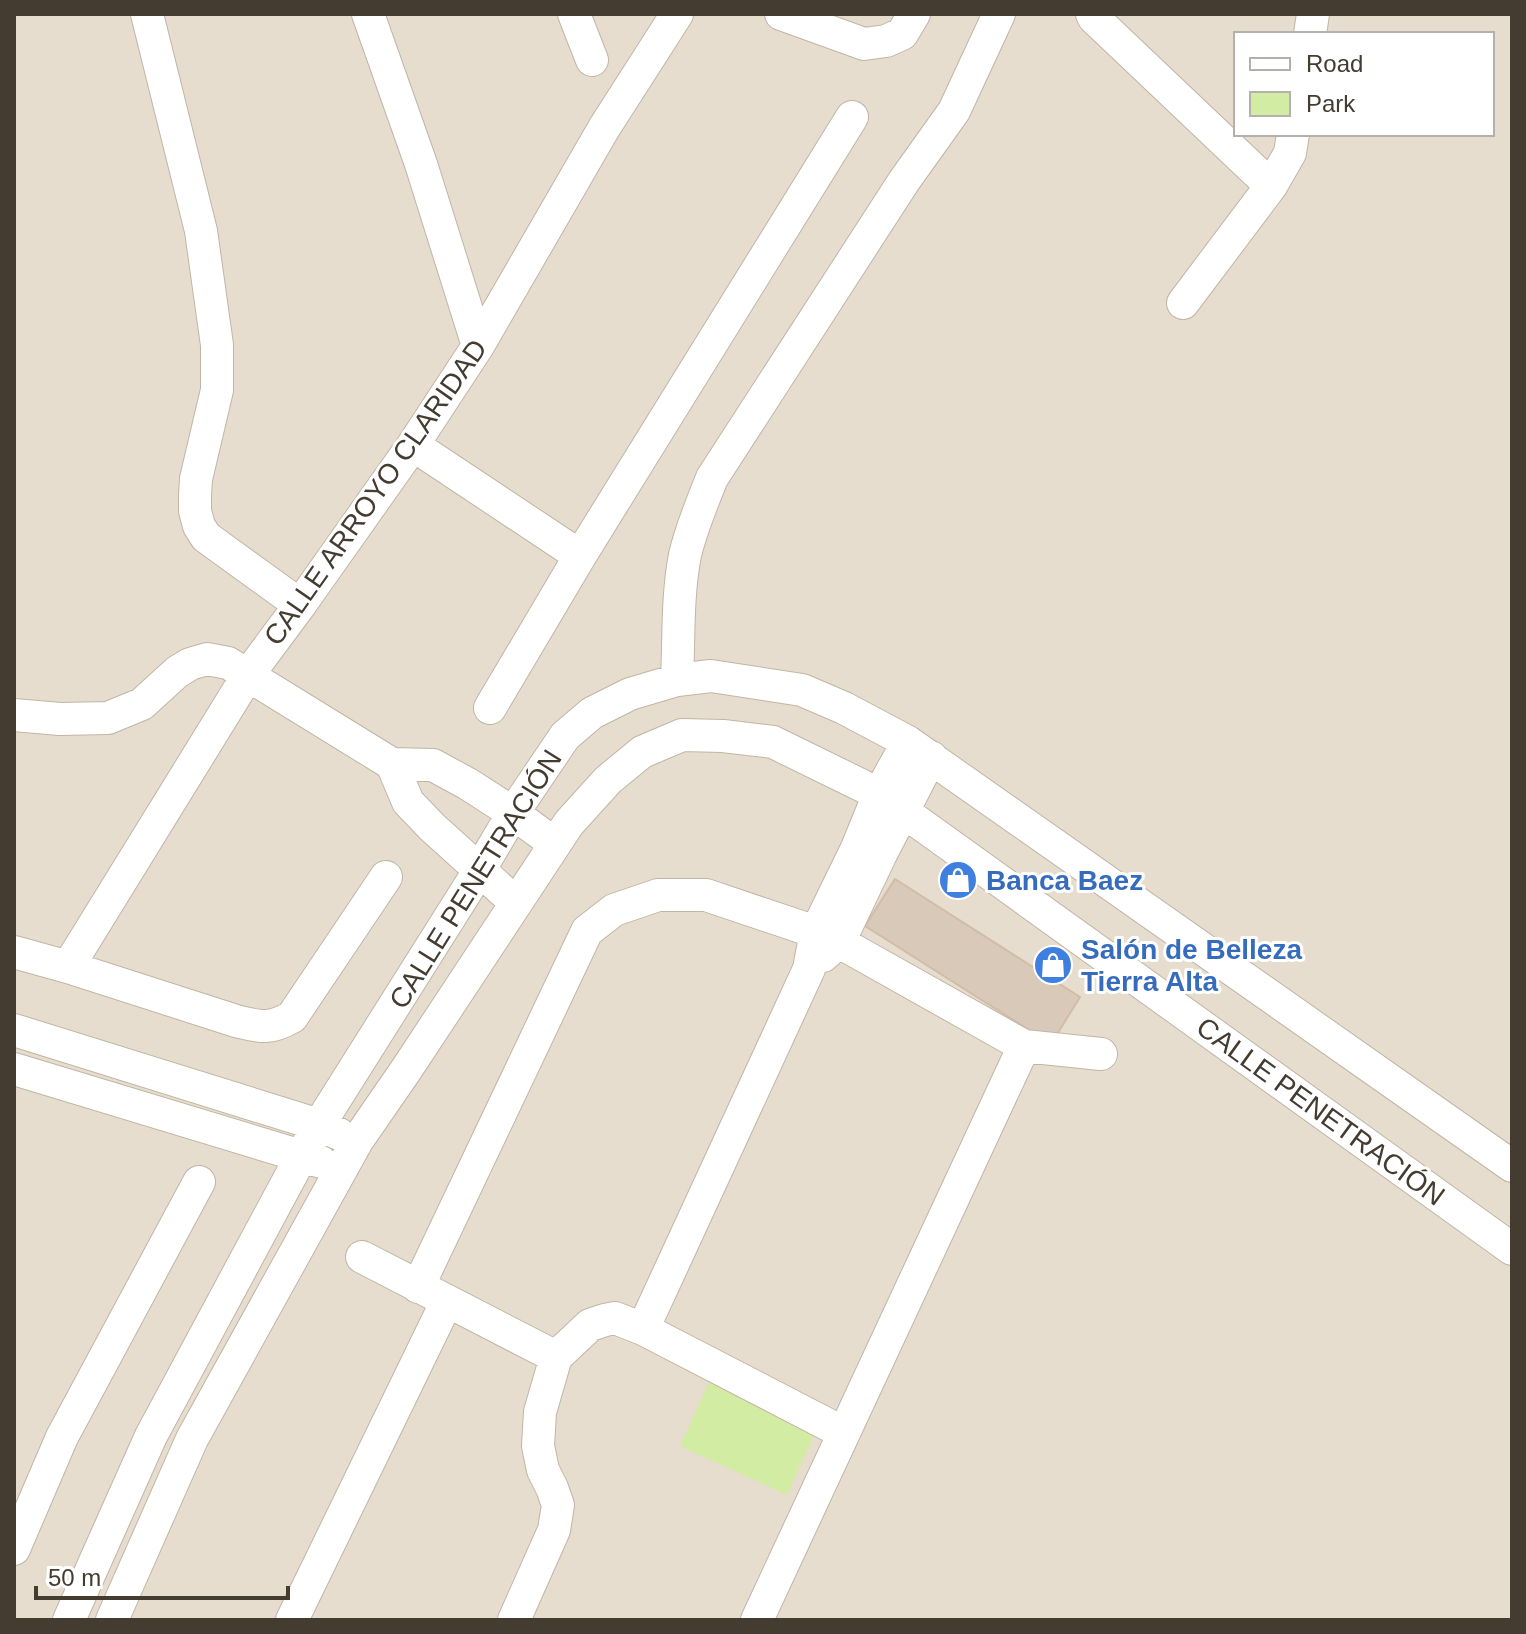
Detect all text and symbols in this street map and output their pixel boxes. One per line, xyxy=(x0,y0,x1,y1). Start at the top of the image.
legend xyxy=(1234,32,1494,136)
text: Road xyxy=(1306,50,1363,77)
text: Park xyxy=(1306,90,1356,117)
street label: CALLE ARROYO CLARIDAD xyxy=(258,334,493,651)
street label: CALLE PENETRACIÓN xyxy=(383,744,568,1014)
shop icon: Banca Baez xyxy=(937,859,979,901)
place label: Banca Baez xyxy=(986,865,1143,896)
place label: Salón de Belleza Tierra Alta xyxy=(1081,934,1302,997)
shop icon: Salón de Belleza Tierra Alta xyxy=(1032,944,1074,986)
street label: CALLE PENETRACIÓN xyxy=(1191,1011,1451,1212)
scale bar xyxy=(36,1550,288,1600)
text: 50 m xyxy=(48,1564,101,1591)

